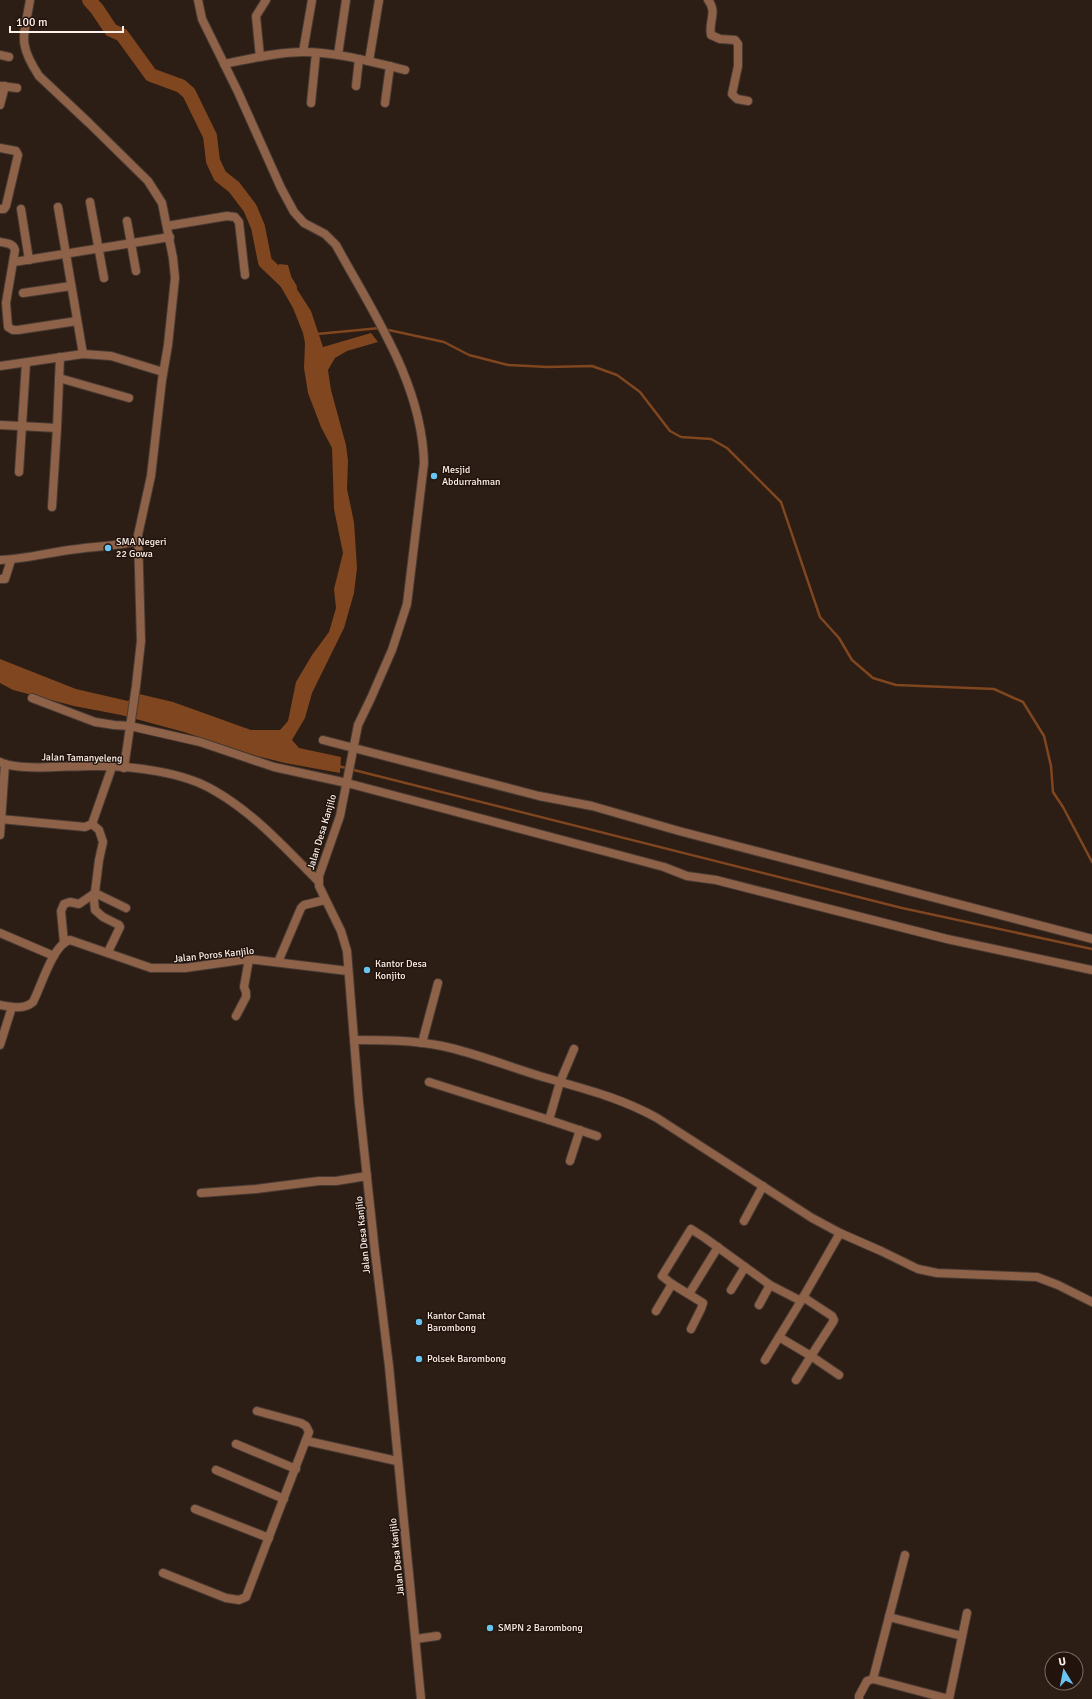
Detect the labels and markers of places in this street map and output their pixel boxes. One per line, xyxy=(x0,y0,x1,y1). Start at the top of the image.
place label: Mesjid Abdurrahman xyxy=(442,464,500,488)
marker: Mesjid Abdurrahman xyxy=(429,471,439,481)
place label: SMA Negeri 22 Gowa xyxy=(116,536,166,560)
marker: SMA Negeri 22 Gowa xyxy=(103,543,113,553)
place label: Kantor Desa Konjito xyxy=(375,958,427,982)
marker: Kantor Desa Konjito xyxy=(362,965,372,975)
place label: Kantor Camat Barombong xyxy=(427,1310,486,1334)
marker: Kantor Camat Barombong xyxy=(414,1317,424,1327)
place label: Polsek Barombong xyxy=(427,1353,506,1365)
marker: Polsek Barombong xyxy=(414,1354,424,1364)
place label: SMPN 2 Barombong xyxy=(498,1622,583,1634)
marker: SMPN 2 Barombong xyxy=(485,1623,495,1633)

